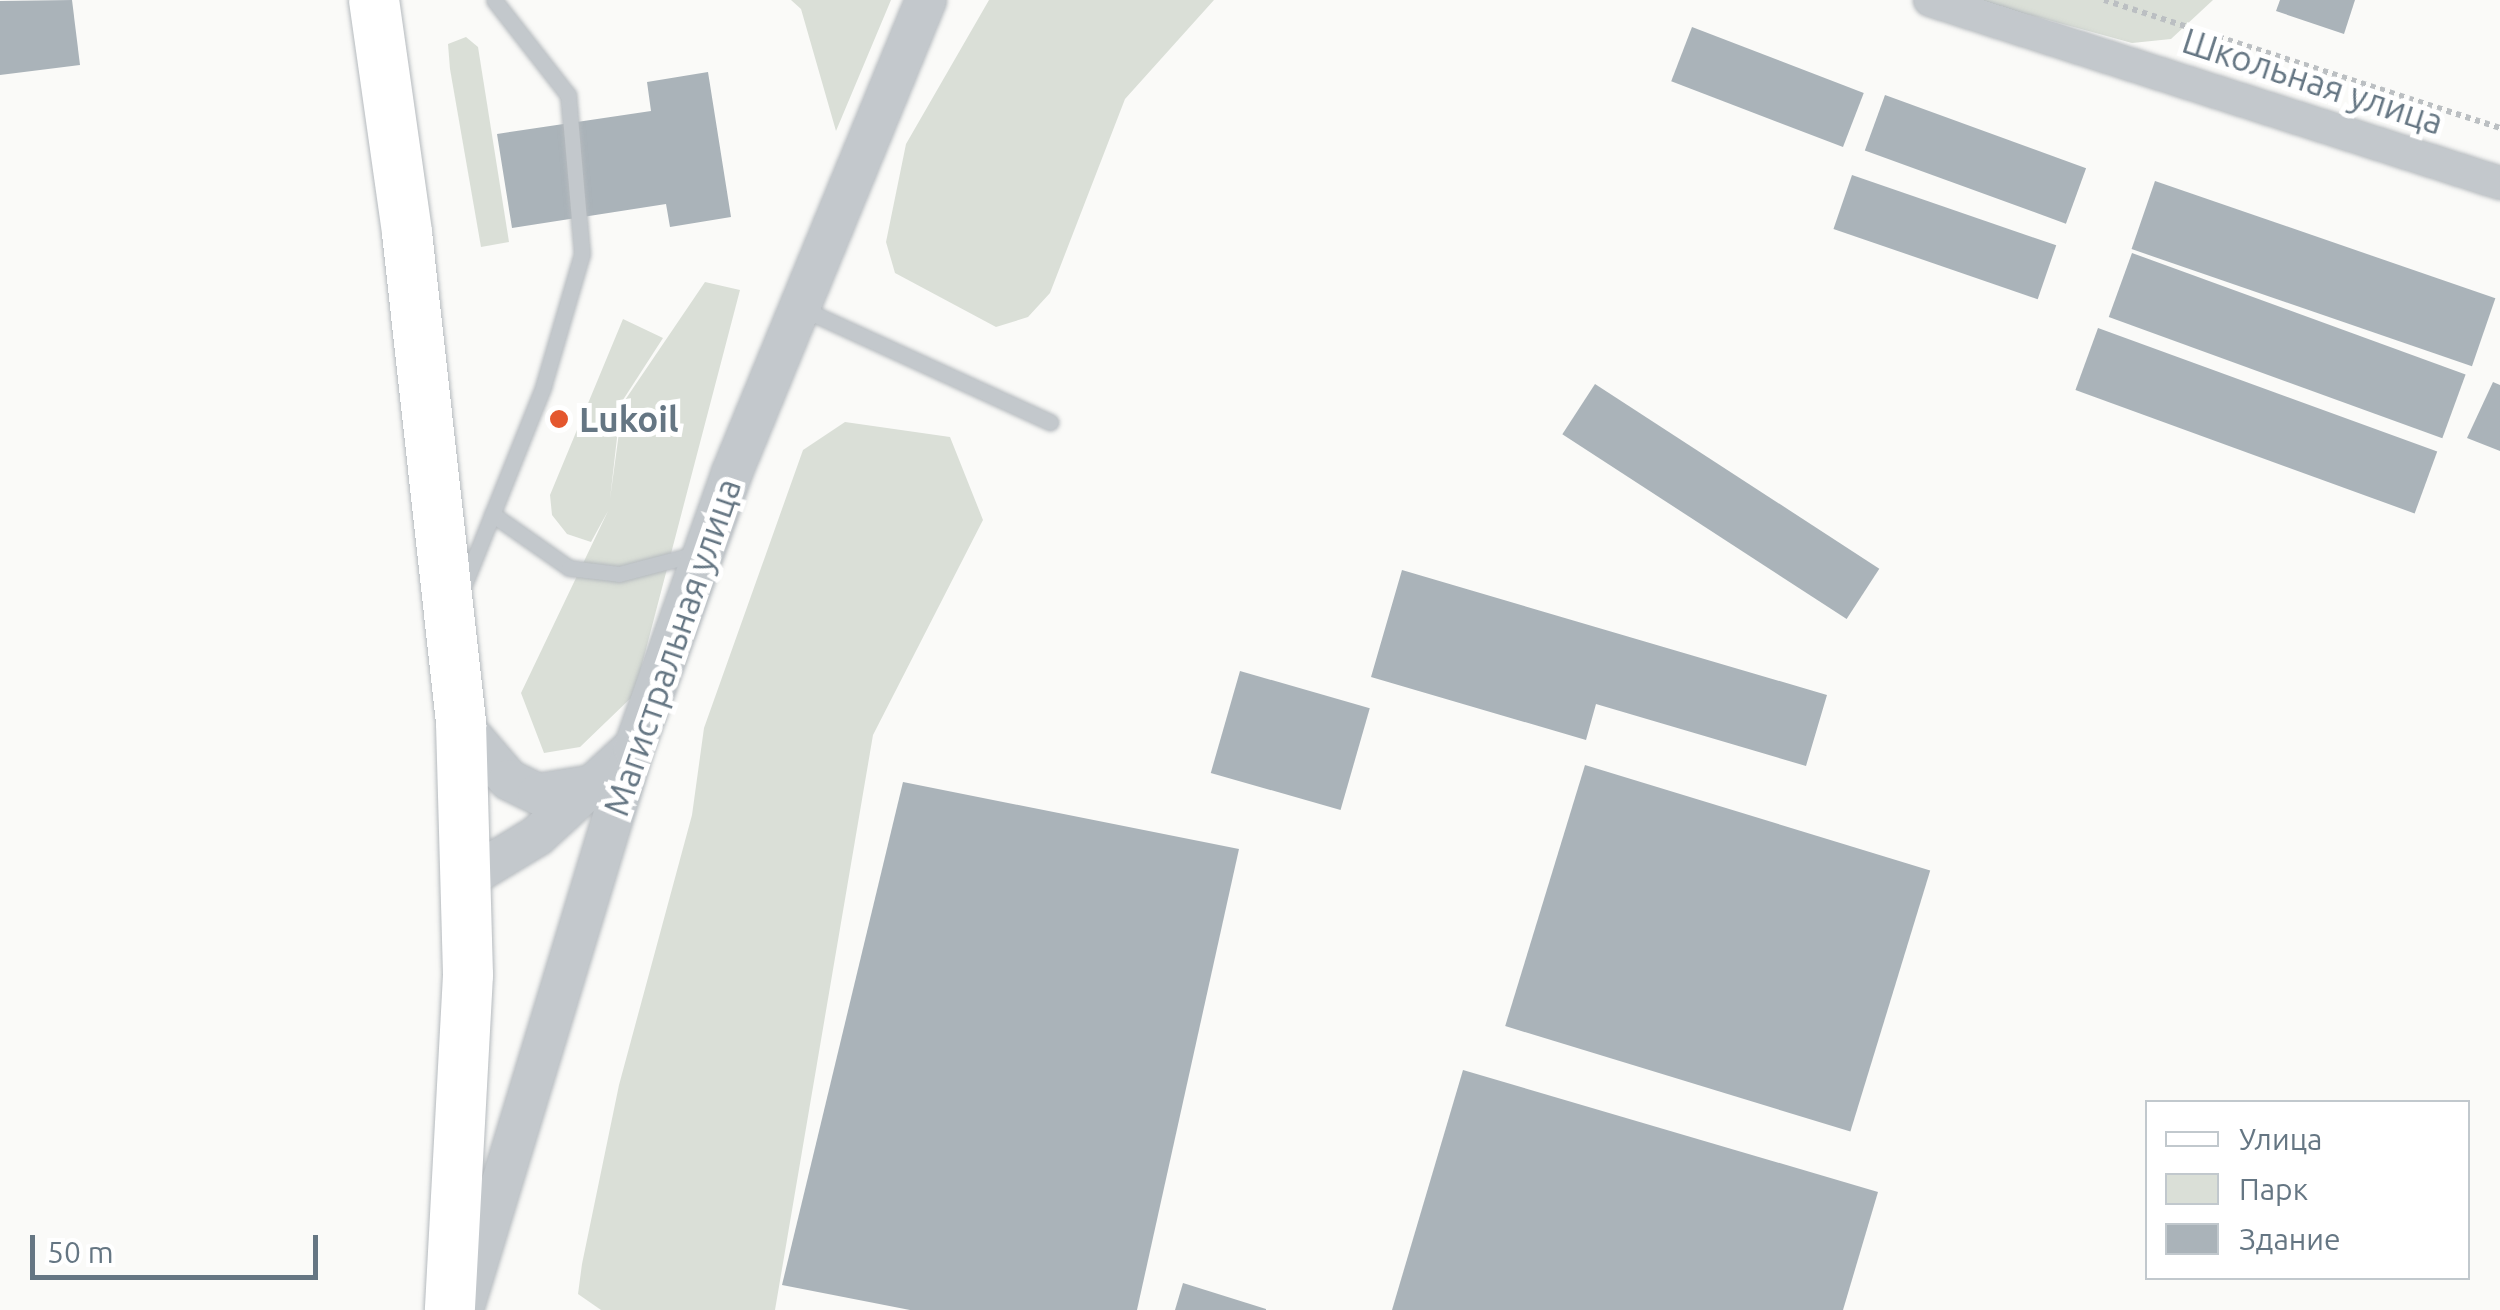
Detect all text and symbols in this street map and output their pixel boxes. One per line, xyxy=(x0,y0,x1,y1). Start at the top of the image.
street label: Школьная улица xyxy=(2177,19,2449,143)
place label: Lukoil xyxy=(579,398,679,440)
marker: Lukoil xyxy=(548,408,570,430)
street label: Магистральная улица xyxy=(595,473,749,821)
legend xyxy=(2145,1100,2470,1280)
text: Улица xyxy=(2239,1122,2323,1156)
text: Парк xyxy=(2239,1172,2308,1206)
scale bar xyxy=(35,1215,322,1277)
text: Здание xyxy=(2239,1222,2341,1256)
text: 50 m xyxy=(47,1235,114,1269)

